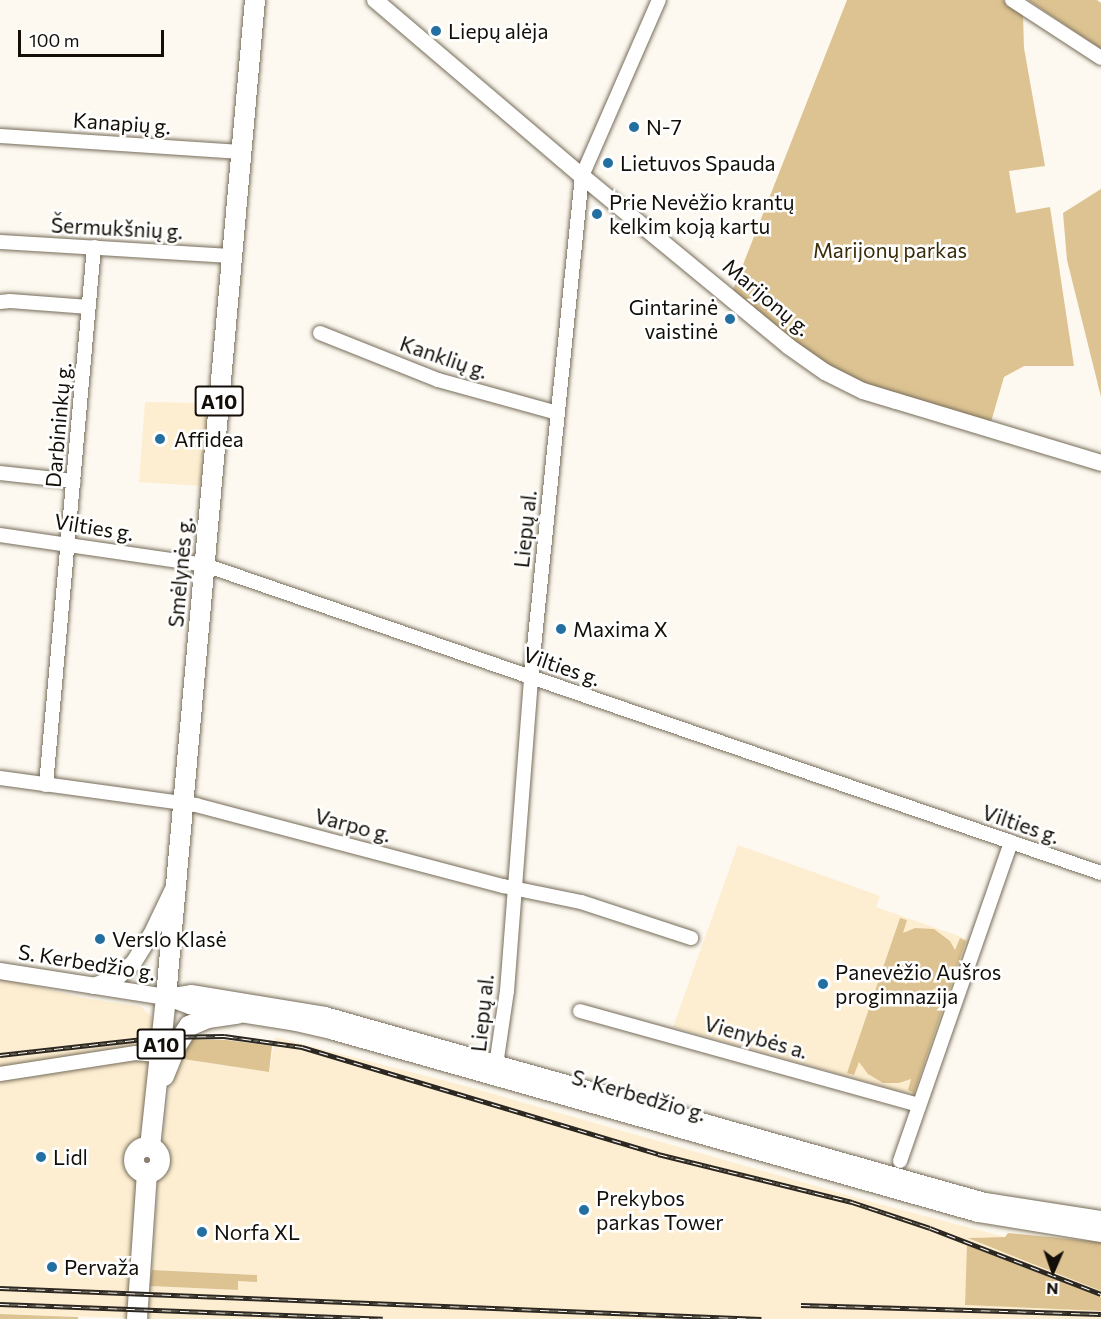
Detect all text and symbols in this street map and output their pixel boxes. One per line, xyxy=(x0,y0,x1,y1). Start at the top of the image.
scale bar xyxy=(21,18,166,56)
place label: Liepų alėja xyxy=(448,18,548,44)
marker: Liepų alėja xyxy=(429,24,443,38)
text: 100 m xyxy=(29,29,79,51)
street label: Kanapių g. xyxy=(72,107,172,139)
place label: N-7 xyxy=(646,114,682,140)
marker: N-7 xyxy=(627,120,641,134)
place label: Lietuvos Spauda xyxy=(620,150,776,176)
marker: Lietuvos Spauda xyxy=(601,156,615,170)
place label: Prie Nevėžio krantų kelkim koją kartu xyxy=(609,189,795,239)
marker: Prie Nevėžio krantų kelkim koją kartu xyxy=(590,207,604,221)
street label: Šermukšnių g. xyxy=(50,212,184,244)
park label: Marijonų parkas xyxy=(813,237,967,263)
street label: Marijonų g. xyxy=(718,253,816,341)
place label: Gintarinė vaistinė xyxy=(629,294,718,344)
marker: Gintarinė vaistinė xyxy=(723,312,737,326)
street label: Kanklių g. xyxy=(397,330,491,384)
street label: Darbininkų g. xyxy=(40,361,76,489)
road number: A10 xyxy=(194,384,244,418)
place label: Affidea xyxy=(174,426,244,452)
marker: Affidea xyxy=(151,430,169,448)
street label: Liepų al. xyxy=(508,489,542,569)
street label: Vilties g. xyxy=(52,508,136,546)
street label: Smėlynės g. xyxy=(163,516,197,628)
place label: Maxima X xyxy=(573,616,668,642)
marker: Maxima X xyxy=(554,622,568,636)
street label: Vilties g. xyxy=(520,641,604,691)
street label: Vilties g. xyxy=(979,799,1063,849)
street label: Varpo g. xyxy=(312,803,394,847)
place label: Verslo Klasė xyxy=(112,926,227,952)
marker: Verslo Klasė xyxy=(93,932,107,946)
street label: S. Kerbedžio g. xyxy=(17,939,157,985)
place label: Panevėžio Aušros progimnazija xyxy=(835,959,1001,1009)
street label: Liepų al. xyxy=(465,973,499,1053)
marker: Panevėžio Aušros progimnazija xyxy=(816,977,830,991)
street label: Vienybės a. xyxy=(701,1010,811,1064)
road number: A10 xyxy=(136,1027,186,1061)
street label: S. Kerbedžio g. xyxy=(569,1064,709,1126)
place label: Lidl xyxy=(53,1144,88,1170)
marker: Lidl xyxy=(34,1150,48,1164)
place label: Prekybos parkas Tower xyxy=(596,1185,724,1235)
marker: Prekybos parkas Tower xyxy=(577,1203,591,1217)
place label: Norfa XL xyxy=(214,1219,300,1245)
marker: Norfa XL xyxy=(195,1225,209,1239)
north arrow xyxy=(1023,1241,1083,1301)
place label: Pervaža xyxy=(64,1254,139,1280)
marker: Pervaža xyxy=(45,1260,59,1274)
text: N xyxy=(1046,1280,1059,1299)

